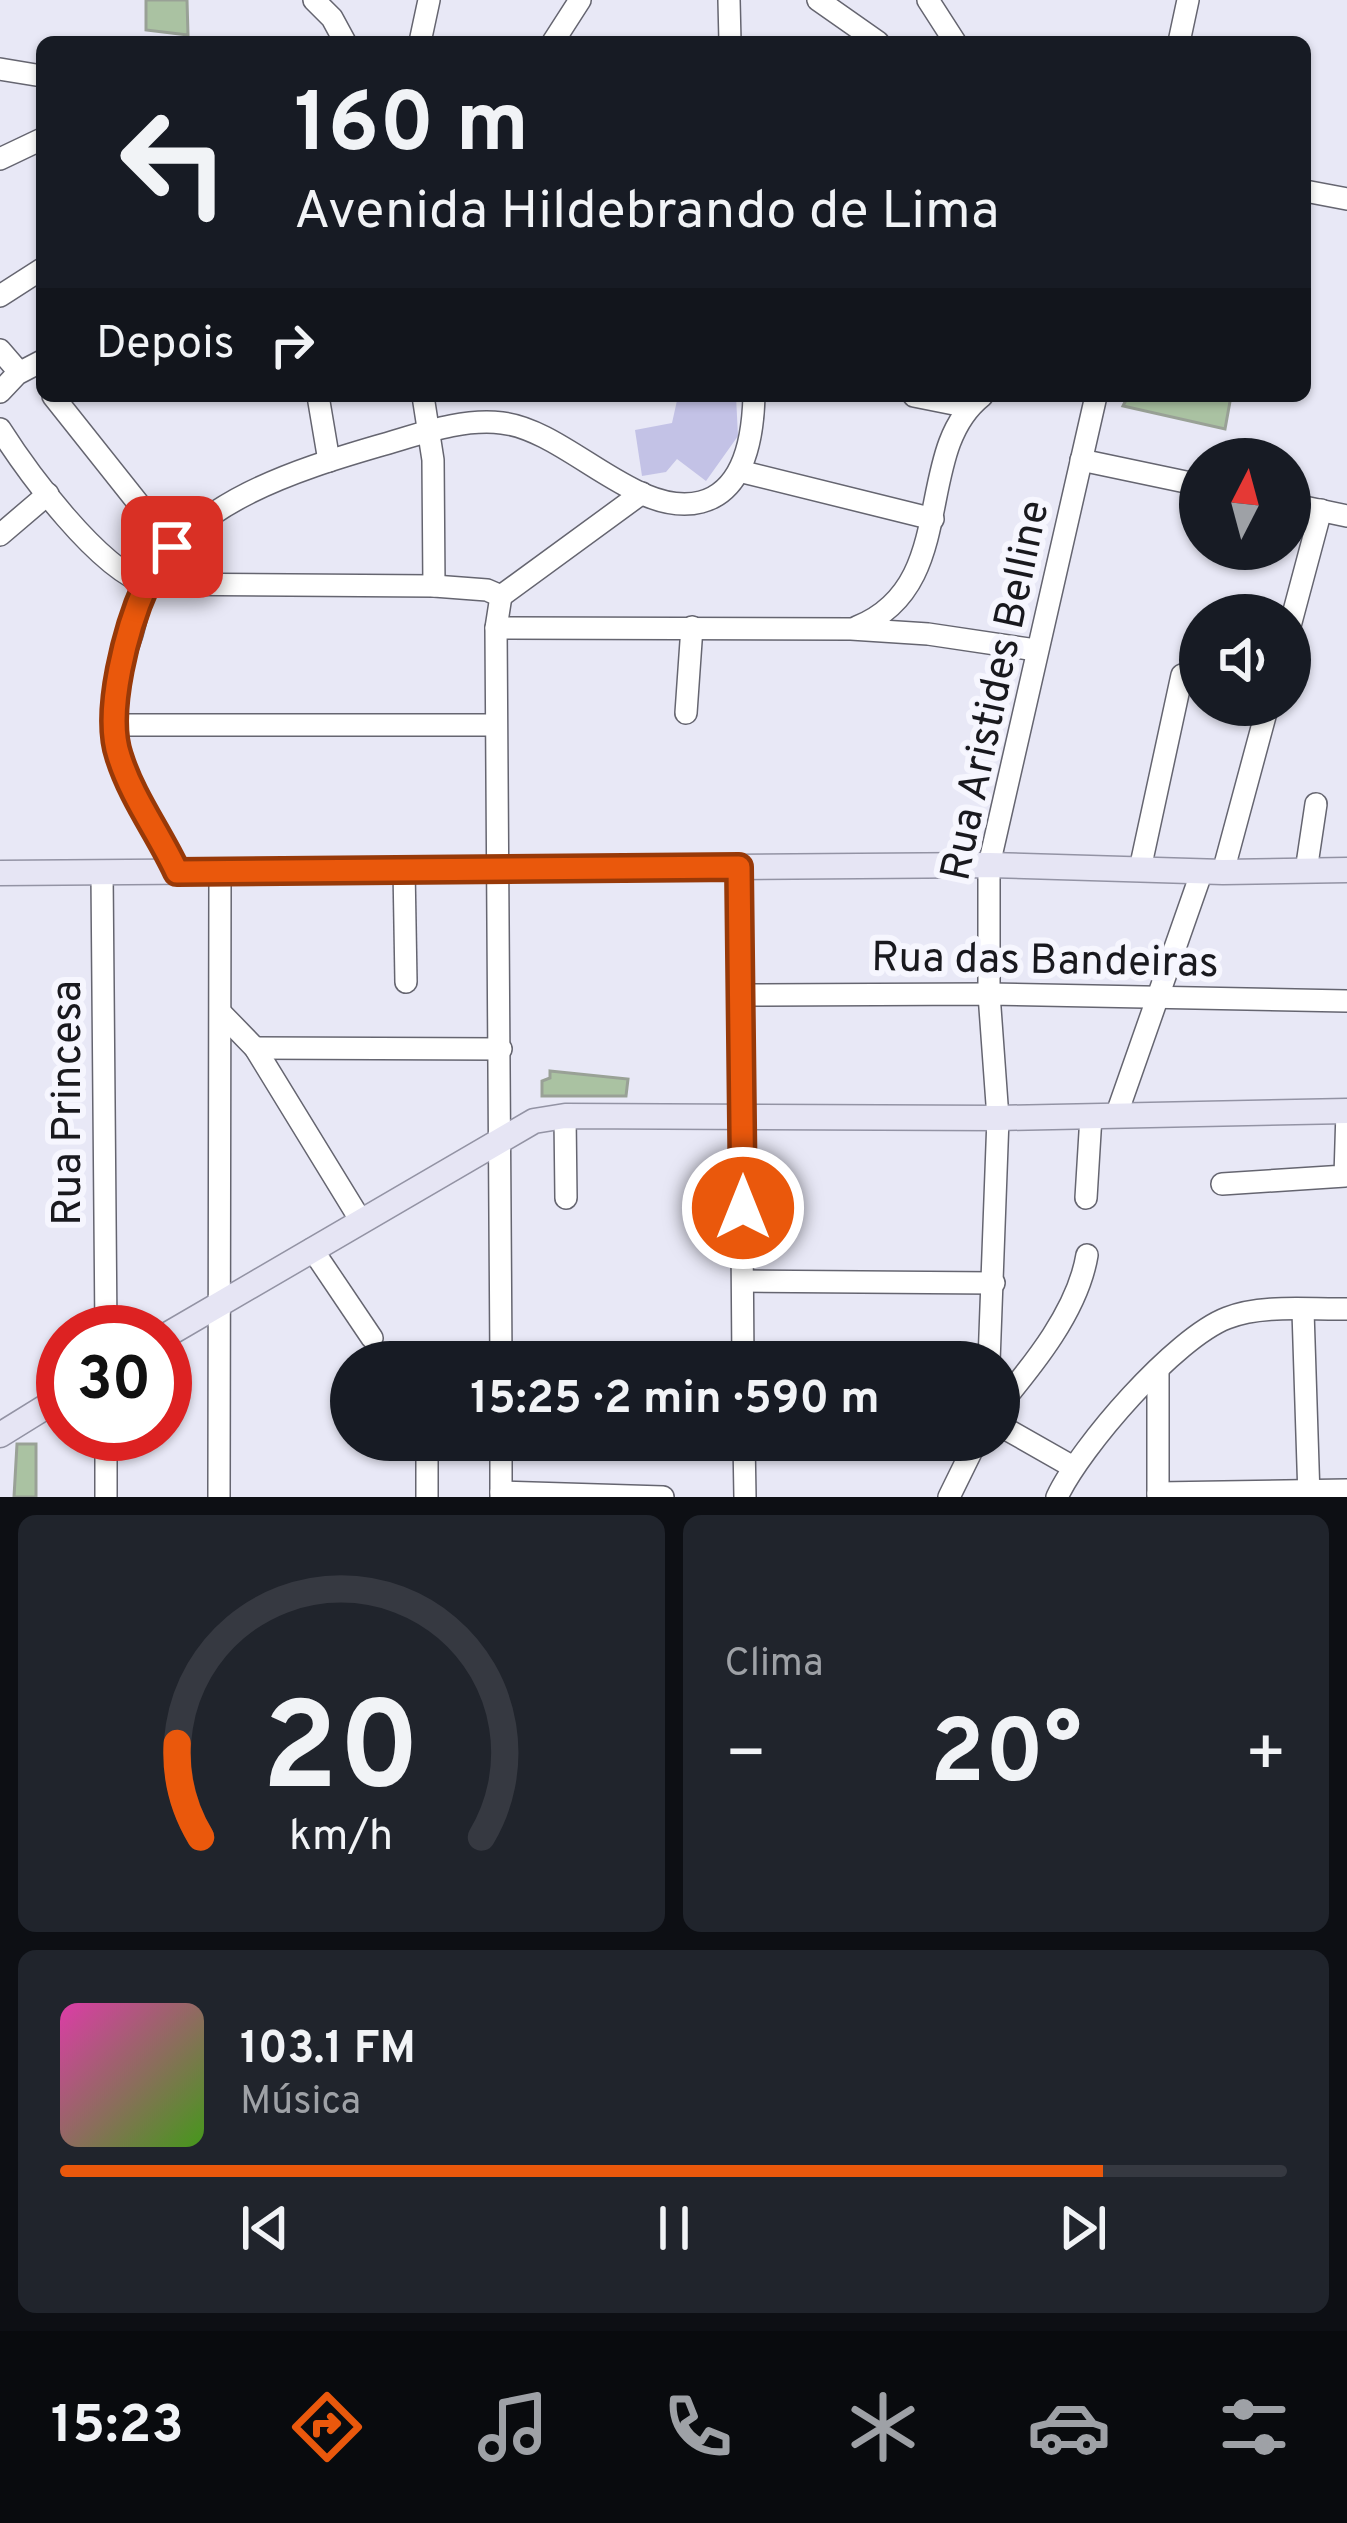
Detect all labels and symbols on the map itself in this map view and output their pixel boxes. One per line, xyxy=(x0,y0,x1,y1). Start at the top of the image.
north arrow xyxy=(1179,438,1311,570)
pin xyxy=(121,496,223,598)
street label: Rua Aristides Belline xyxy=(931,496,1064,886)
street label: Rua das Bandeiras xyxy=(871,933,1219,992)
street label: Rua Princesa xyxy=(43,980,96,1226)
position arrow xyxy=(680,1145,806,1271)
speed limit sign: 30 xyxy=(36,1305,192,1461)

